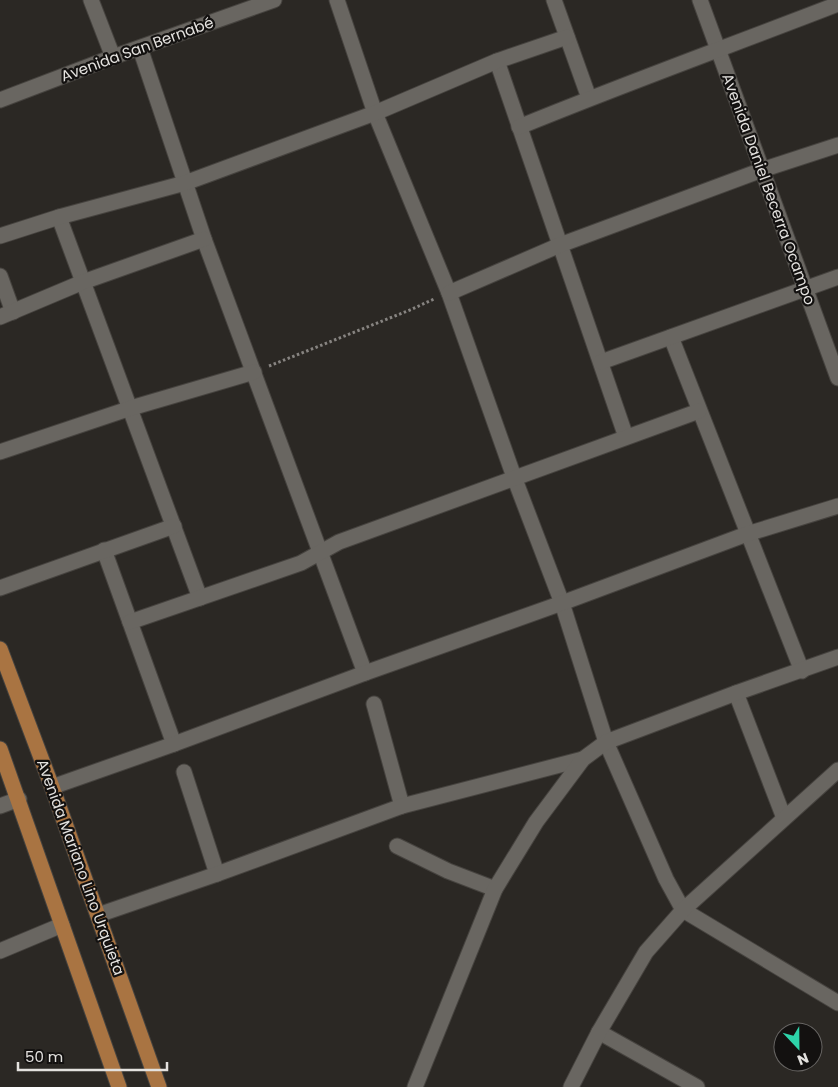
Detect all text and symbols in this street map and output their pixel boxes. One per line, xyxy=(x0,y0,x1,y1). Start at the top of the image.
street label: Avenida San Bernabé xyxy=(58,12,216,86)
street label: Avenida Daniel Becerra Ocampo xyxy=(717,70,821,308)
street label: Avenida Mariano Lino Urquieta xyxy=(32,756,130,978)
north arrow xyxy=(773,1022,823,1072)
scale bar xyxy=(18,1040,166,1072)
text: 50 m xyxy=(25,1046,63,1067)
text: N xyxy=(794,1048,811,1070)

